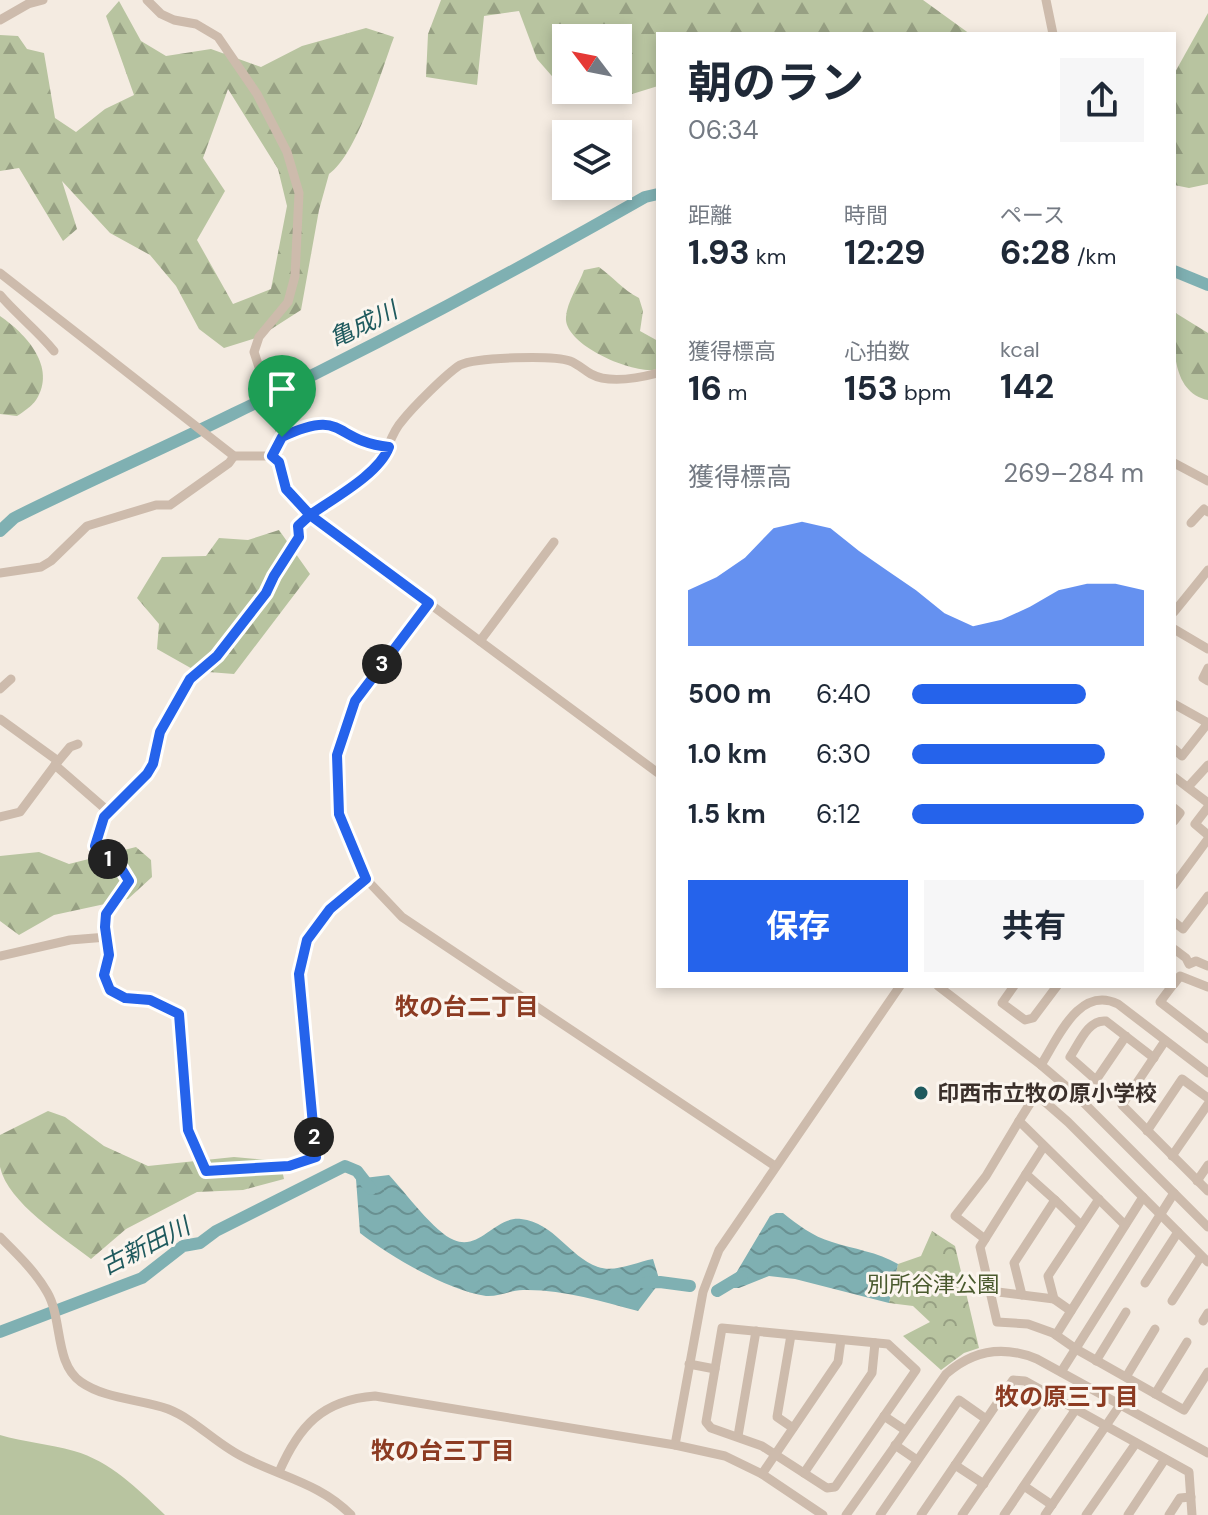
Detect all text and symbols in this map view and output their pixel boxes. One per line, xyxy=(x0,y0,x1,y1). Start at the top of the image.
north arrow xyxy=(552,24,632,104)
map controls xyxy=(552,24,632,200)
text: 朝のラン xyxy=(688,54,864,112)
button: share xyxy=(1060,58,1144,142)
text: 06:34 xyxy=(688,113,759,147)
button: layers xyxy=(552,120,632,200)
text: 距離 xyxy=(688,201,732,230)
text: 時間 xyxy=(844,201,888,230)
text: ペース xyxy=(1000,201,1065,230)
text: 1.93 xyxy=(688,230,750,275)
text: 12:29 xyxy=(844,230,926,275)
text: 6:28 xyxy=(1000,230,1071,275)
text: km xyxy=(750,242,786,271)
text: /km xyxy=(1071,242,1116,271)
water label: 亀成川 xyxy=(324,293,405,354)
text: kcal xyxy=(1000,335,1040,364)
text: 獲得標高 xyxy=(688,337,776,366)
text: 心拍数 xyxy=(844,337,910,366)
pin xyxy=(248,355,316,437)
text: 142 xyxy=(1000,364,1054,409)
text: 16 xyxy=(688,366,722,411)
text: 153 xyxy=(844,366,898,411)
icon: arrive xyxy=(260,367,304,411)
text: m xyxy=(722,378,747,407)
text: bpm xyxy=(898,378,951,407)
text: 269–284 m xyxy=(1003,456,1144,490)
text: 獲得標高 xyxy=(688,460,792,494)
pin: 3 xyxy=(362,644,402,684)
text: 3 xyxy=(375,649,389,678)
text: 500 m xyxy=(688,677,771,711)
text: 6:40 xyxy=(816,677,871,711)
text: 1.0 km xyxy=(688,737,767,771)
text: 6:30 xyxy=(816,737,871,771)
text: 1.5 km xyxy=(688,797,766,831)
text: 6:12 xyxy=(816,797,861,831)
pin: 1 xyxy=(88,839,128,879)
text: 1 xyxy=(104,844,112,873)
button: 保存 xyxy=(688,880,908,972)
button: 共有 xyxy=(924,880,1144,972)
district label: 牧の台二丁目 xyxy=(395,991,539,1022)
place label: 印西市立牧の原小学校 xyxy=(937,1079,1157,1108)
marker: 印西市立牧の原小学校 xyxy=(912,1084,930,1102)
pin: 2 xyxy=(294,1117,334,1157)
text: 2 xyxy=(308,1122,320,1151)
water label: 古新田川 xyxy=(95,1209,197,1282)
park label: 別所谷津公園 xyxy=(867,1270,999,1299)
district label: 牧の原三丁目 xyxy=(995,1381,1139,1412)
district label: 牧の台三丁目 xyxy=(371,1435,515,1466)

